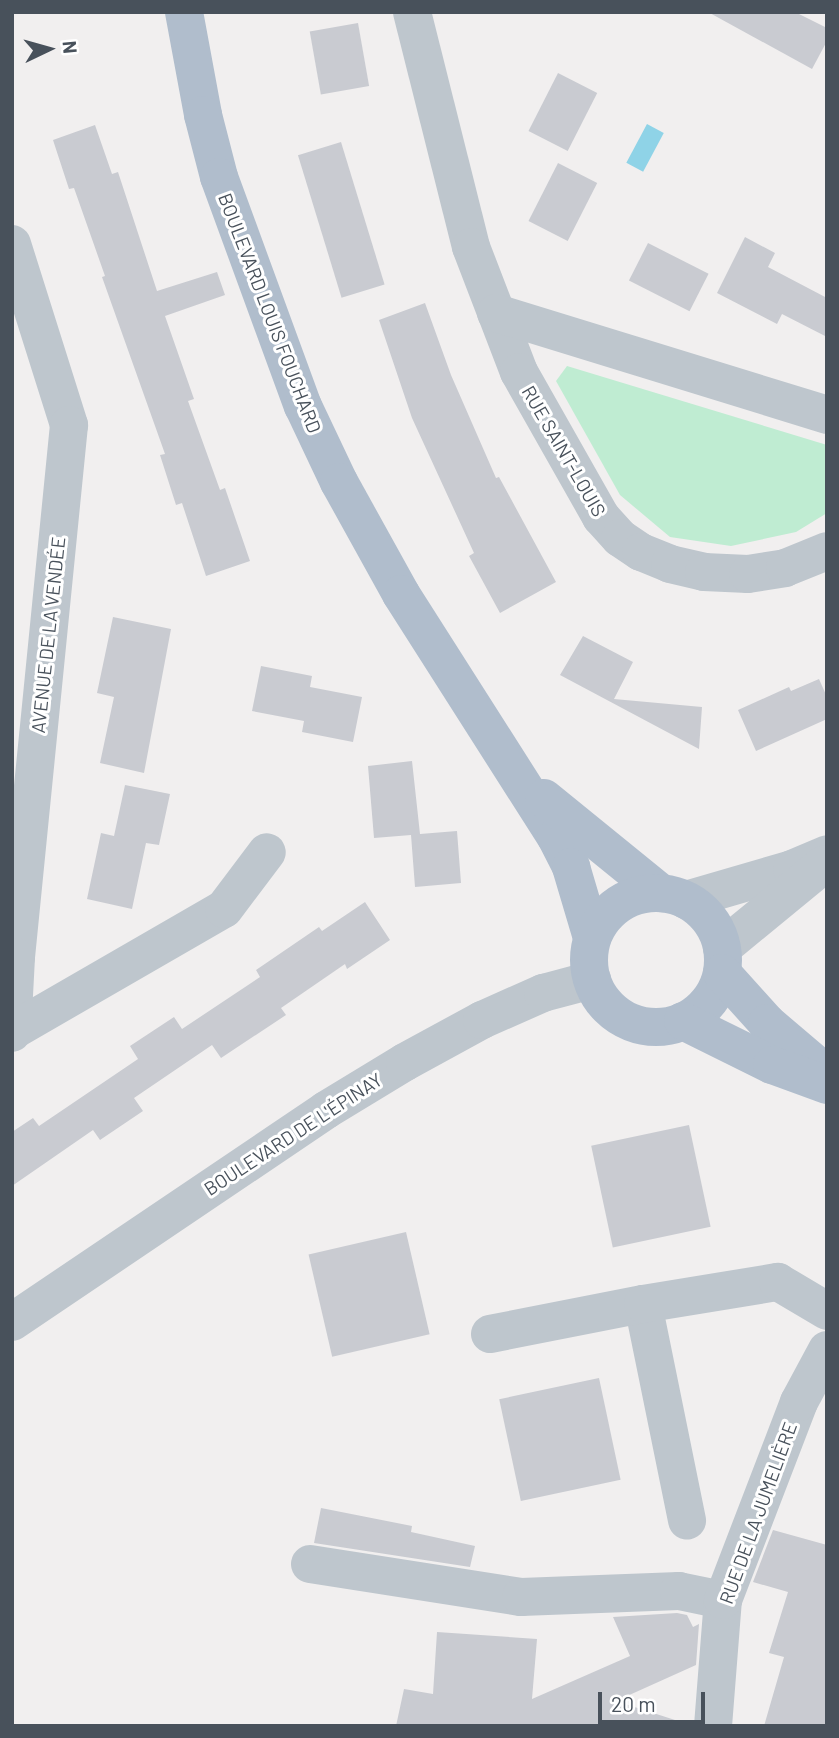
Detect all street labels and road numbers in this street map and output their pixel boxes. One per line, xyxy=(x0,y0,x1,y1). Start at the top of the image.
street label: BOULEVARD LOUIS FOUCHARD xyxy=(214,190,326,436)
street label: RUE SAINT-LOUIS xyxy=(517,381,611,521)
street label: AVENUE DE LA VENDÉE xyxy=(26,536,70,734)
street label: BOULEVARD DE L'ÉPINAY xyxy=(200,1068,386,1200)
street label: RUE DE LA JUMELIÈRE xyxy=(714,1419,802,1607)

